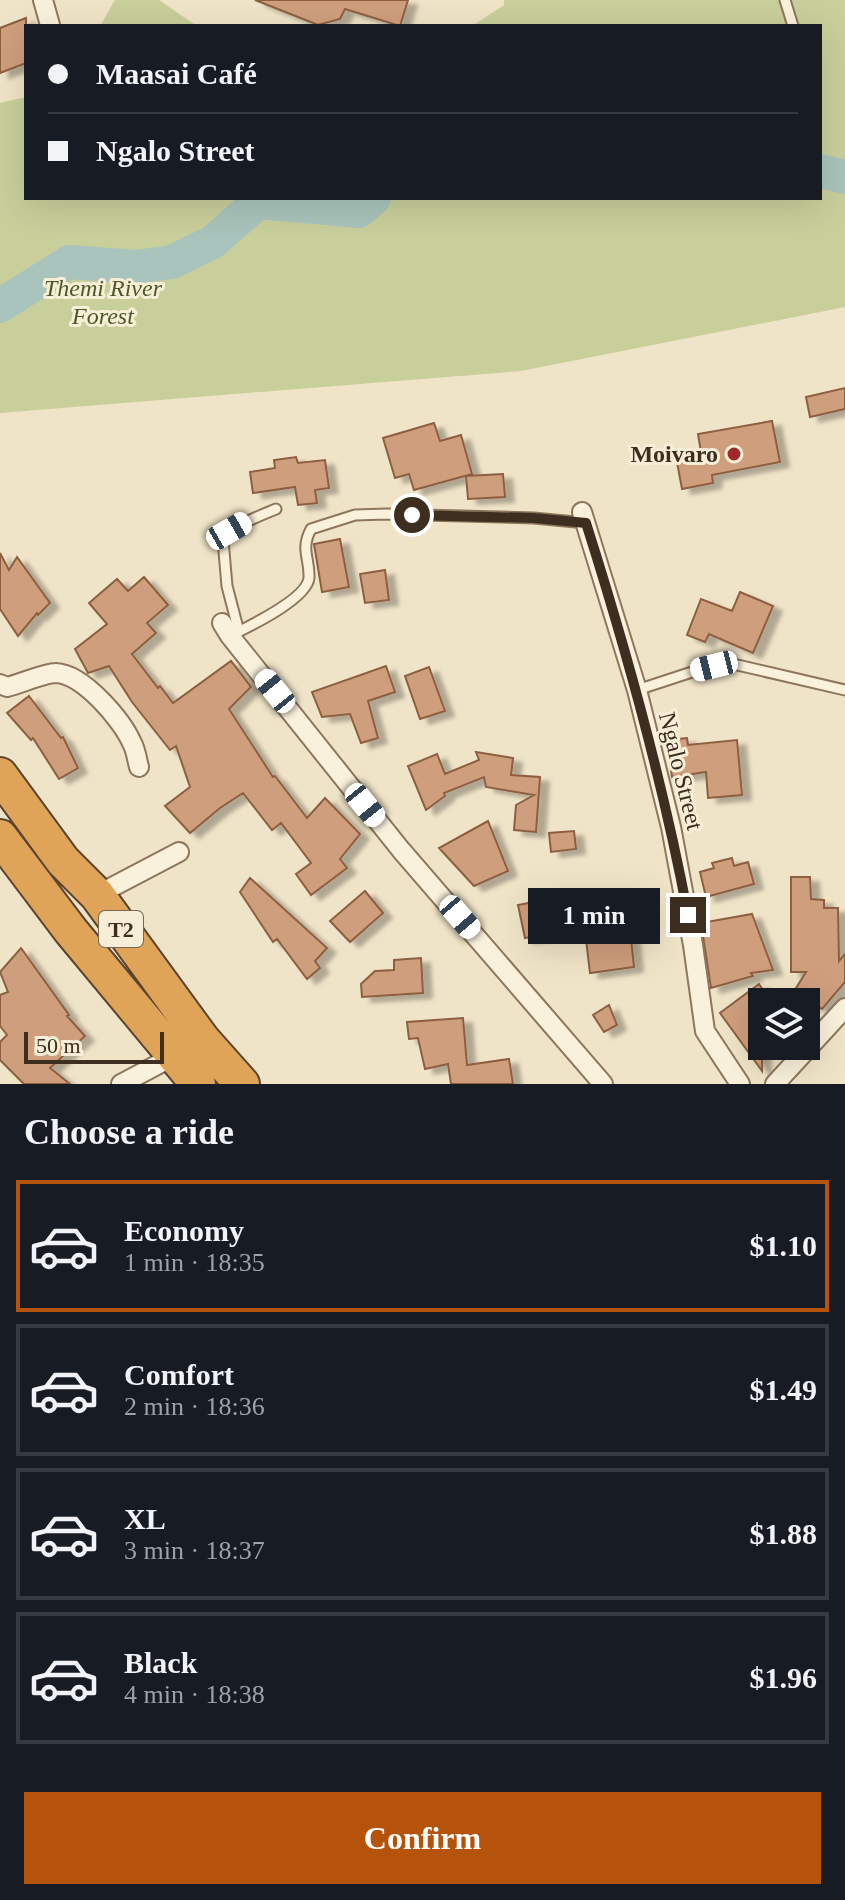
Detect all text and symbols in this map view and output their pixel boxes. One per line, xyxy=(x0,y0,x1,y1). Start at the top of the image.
text: Maasai Café xyxy=(96,57,257,90)
text: Ngalo Street xyxy=(96,134,255,167)
park label: Themi River Forest xyxy=(44,275,163,329)
place label: Moivaro xyxy=(630,441,718,467)
marker: Moivaro xyxy=(725,445,743,463)
route start xyxy=(394,497,430,533)
car xyxy=(202,509,256,553)
car xyxy=(688,649,740,683)
car xyxy=(251,665,299,717)
street label: Ngalo Street xyxy=(654,709,708,833)
car xyxy=(341,779,389,831)
callout: 1 min xyxy=(528,887,660,943)
car xyxy=(435,891,485,943)
route end xyxy=(670,897,706,933)
text: 1 min xyxy=(563,901,625,930)
road number: T2 xyxy=(99,911,143,947)
map controls xyxy=(748,988,820,1060)
button: layers xyxy=(748,988,820,1060)
scale bar xyxy=(24,1028,164,1064)
text: 50 m xyxy=(36,1033,81,1058)
text: Choose a ride xyxy=(24,1112,234,1152)
icon: car xyxy=(28,1210,100,1282)
text: Economy xyxy=(124,1214,244,1247)
text: $1.10 xyxy=(750,1229,817,1262)
text: 1 min · 18:35 xyxy=(124,1248,265,1277)
icon: car xyxy=(28,1354,100,1426)
text: Comfort xyxy=(124,1358,234,1391)
text: $1.49 xyxy=(750,1373,817,1406)
text: 2 min · 18:36 xyxy=(124,1392,265,1421)
icon: car xyxy=(28,1498,100,1570)
text: XL xyxy=(124,1502,166,1535)
text: $1.88 xyxy=(750,1517,817,1550)
text: 3 min · 18:37 xyxy=(124,1536,265,1565)
icon: car xyxy=(28,1642,100,1714)
text: Black xyxy=(124,1646,197,1679)
text: $1.96 xyxy=(750,1661,817,1694)
text: 4 min · 18:38 xyxy=(124,1680,265,1709)
button: Confirm xyxy=(24,1792,821,1884)

